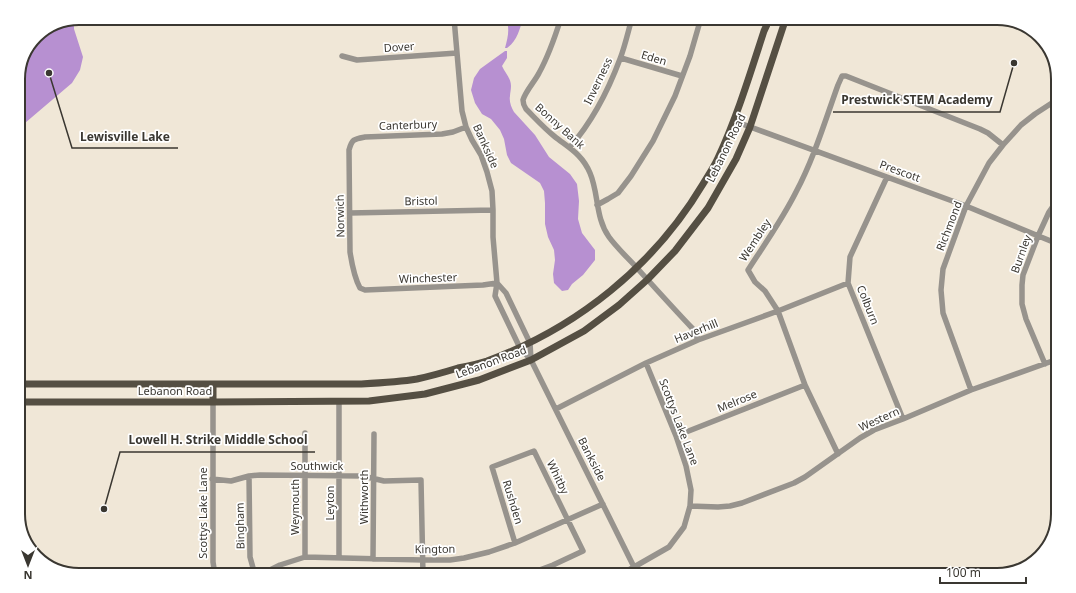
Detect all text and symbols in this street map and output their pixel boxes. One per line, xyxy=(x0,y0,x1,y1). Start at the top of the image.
street label: Dover xyxy=(383,38,415,55)
street label: Eden xyxy=(640,47,669,68)
street label: Inverness xyxy=(580,55,615,107)
callout: Prestwick STEM Academy xyxy=(833,88,1000,112)
text: Prestwick STEM Academy xyxy=(841,91,993,108)
street label: Bonny Bank xyxy=(532,99,588,152)
street label: Lebanon Road xyxy=(702,111,749,185)
street label: Canterbury xyxy=(379,116,438,133)
street label: Bankside xyxy=(470,121,503,170)
callout: Lewisville Lake xyxy=(72,124,178,148)
text: Lewisville Lake xyxy=(80,128,170,145)
street label: Prescott xyxy=(878,156,923,185)
street label: Bristol xyxy=(404,193,438,208)
street label: Norwich xyxy=(332,194,347,238)
street label: Richmond xyxy=(932,199,965,253)
street label: Wembley xyxy=(735,215,774,264)
street label: Burnley xyxy=(1007,232,1035,275)
street label: Winchester xyxy=(399,269,458,286)
street label: Colburn xyxy=(854,283,883,327)
street label: Haverhill xyxy=(672,315,720,346)
street label: Lebanon Road xyxy=(453,342,528,381)
street label: Scottys Lake Lane xyxy=(656,376,703,467)
street label: Lebanon Road xyxy=(138,383,212,398)
street label: Melrose xyxy=(715,386,759,415)
street label: Western xyxy=(856,403,901,434)
callout: Lowell H. Strike Middle School xyxy=(120,428,315,452)
text: Lowell H. Strike Middle School xyxy=(129,431,307,448)
street label: Bankside xyxy=(575,434,610,483)
street label: Whitby xyxy=(544,457,573,497)
street label: Southwick xyxy=(291,458,344,473)
street label: Scottys Lake Lane xyxy=(195,467,210,559)
street label: Withworth xyxy=(356,470,371,524)
street label: Rushden xyxy=(500,478,527,526)
street label: Weymouth xyxy=(287,479,302,535)
street label: Leyton xyxy=(322,486,337,520)
street label: Bingham xyxy=(232,502,247,550)
street label: Kington xyxy=(415,541,455,556)
north arrow xyxy=(8,545,48,585)
scale bar xyxy=(940,559,1026,585)
text: 100 m xyxy=(946,564,981,581)
text: N xyxy=(24,568,32,583)

